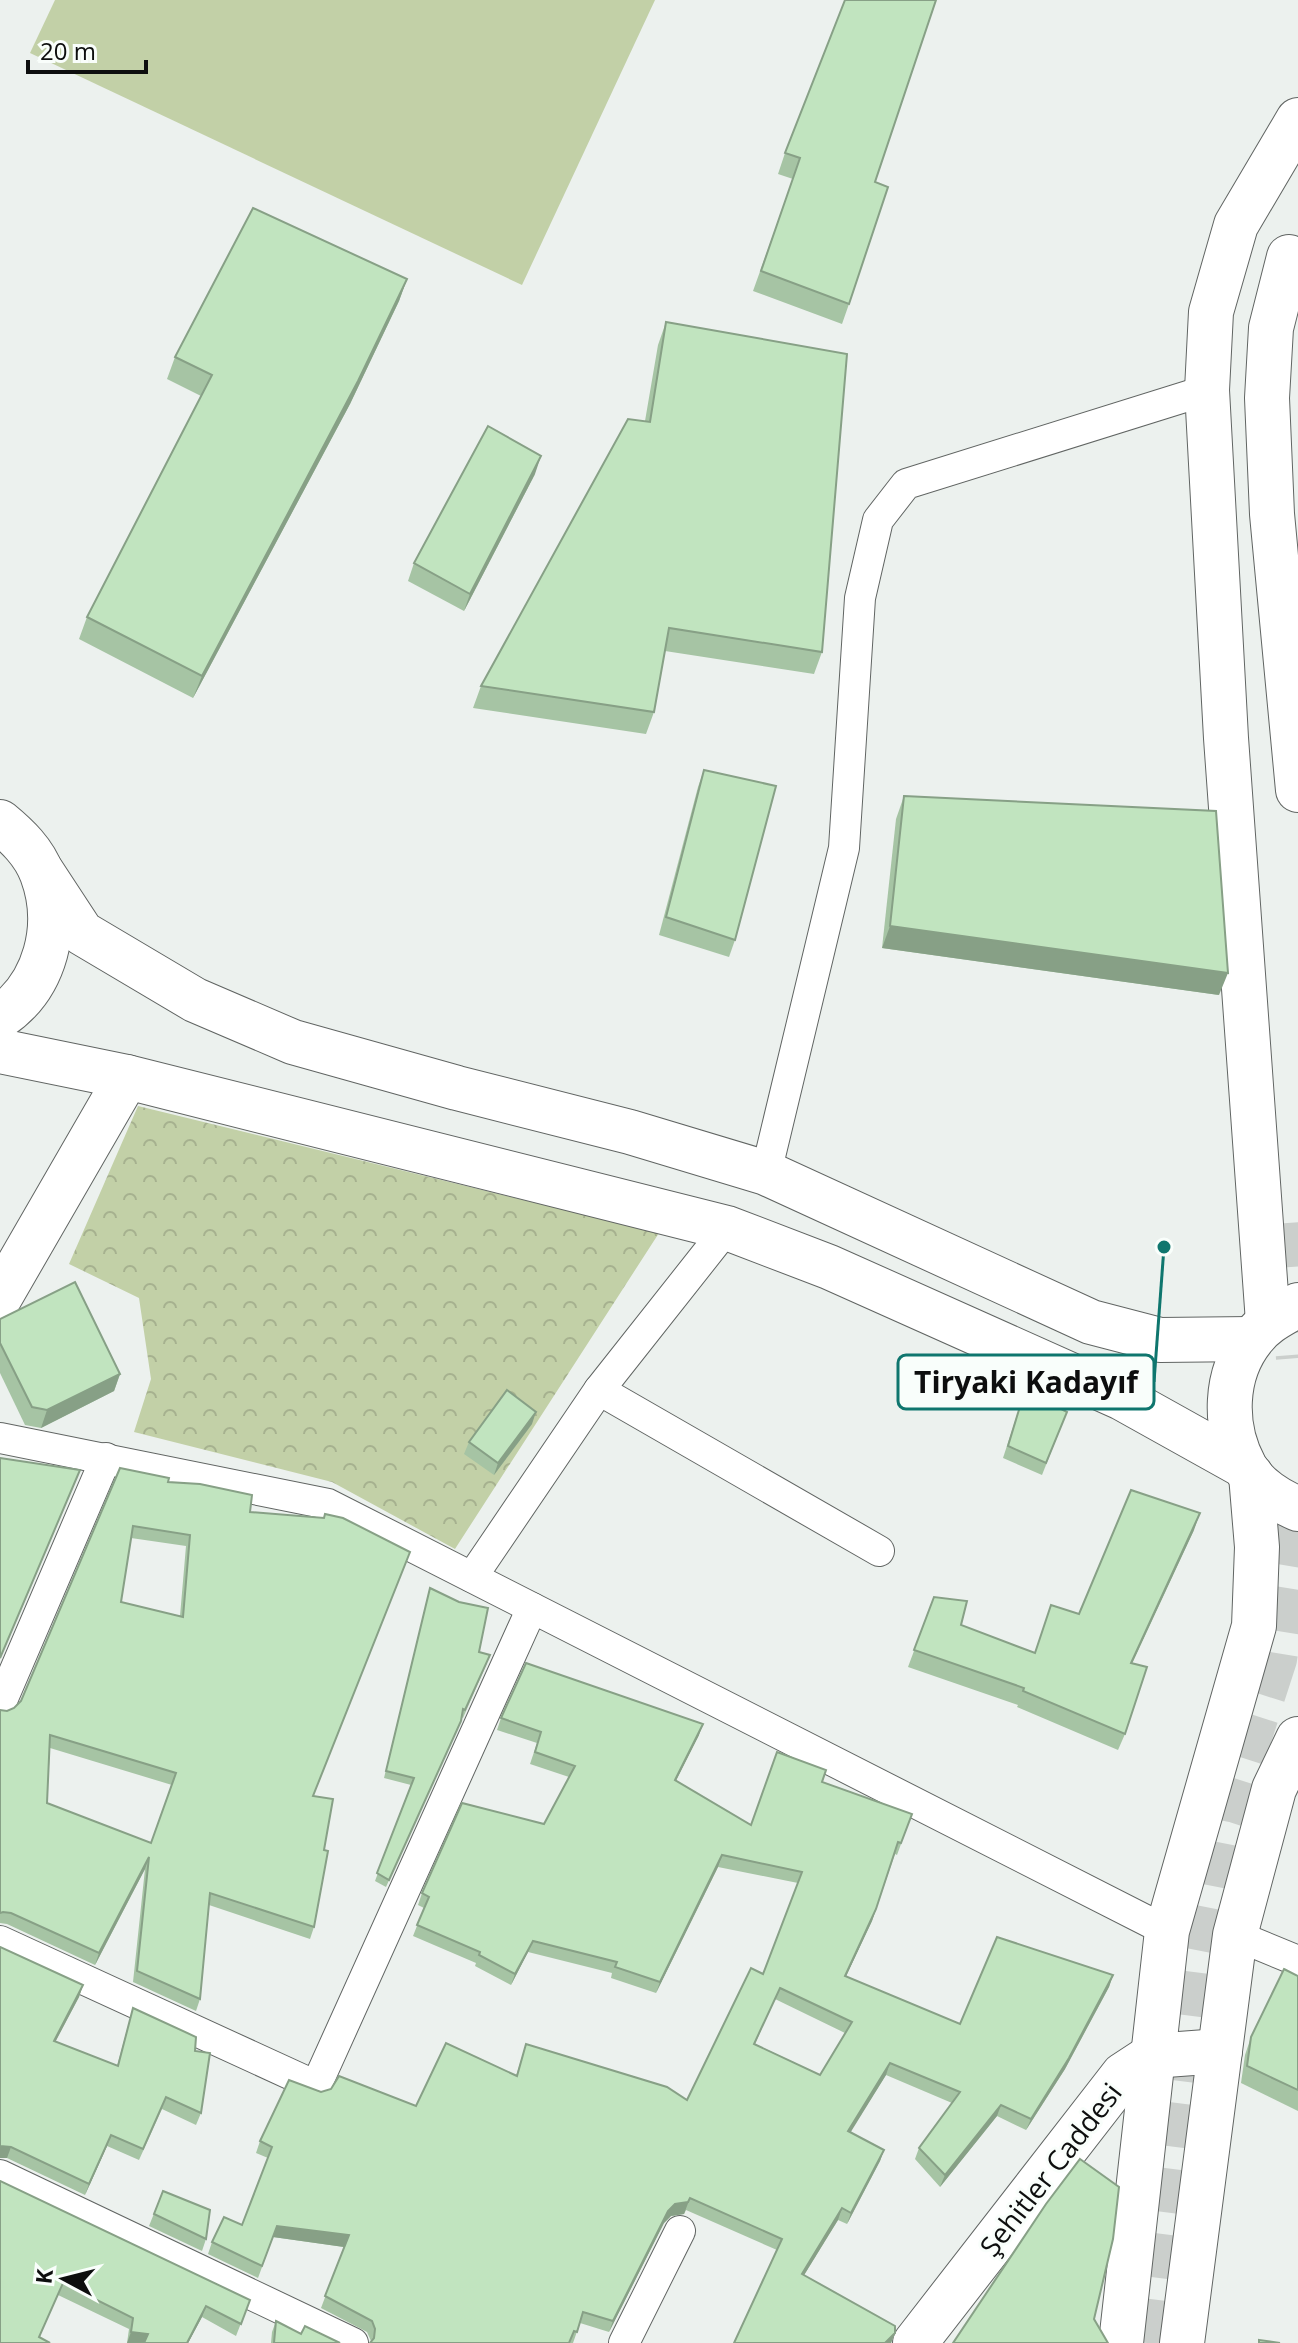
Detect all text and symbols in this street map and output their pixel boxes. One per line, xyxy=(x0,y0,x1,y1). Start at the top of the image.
scale bar xyxy=(28,24,146,74)
text: 20 m xyxy=(40,34,96,67)
callout: Tiryaki Kadayıf xyxy=(898,1355,1154,1409)
text: Tiryaki Kadayıf xyxy=(914,1361,1139,1402)
street label: Şehitler Caddesi xyxy=(970,2074,1130,2264)
north arrow xyxy=(24,2239,104,2319)
text: K xyxy=(27,2267,59,2286)

